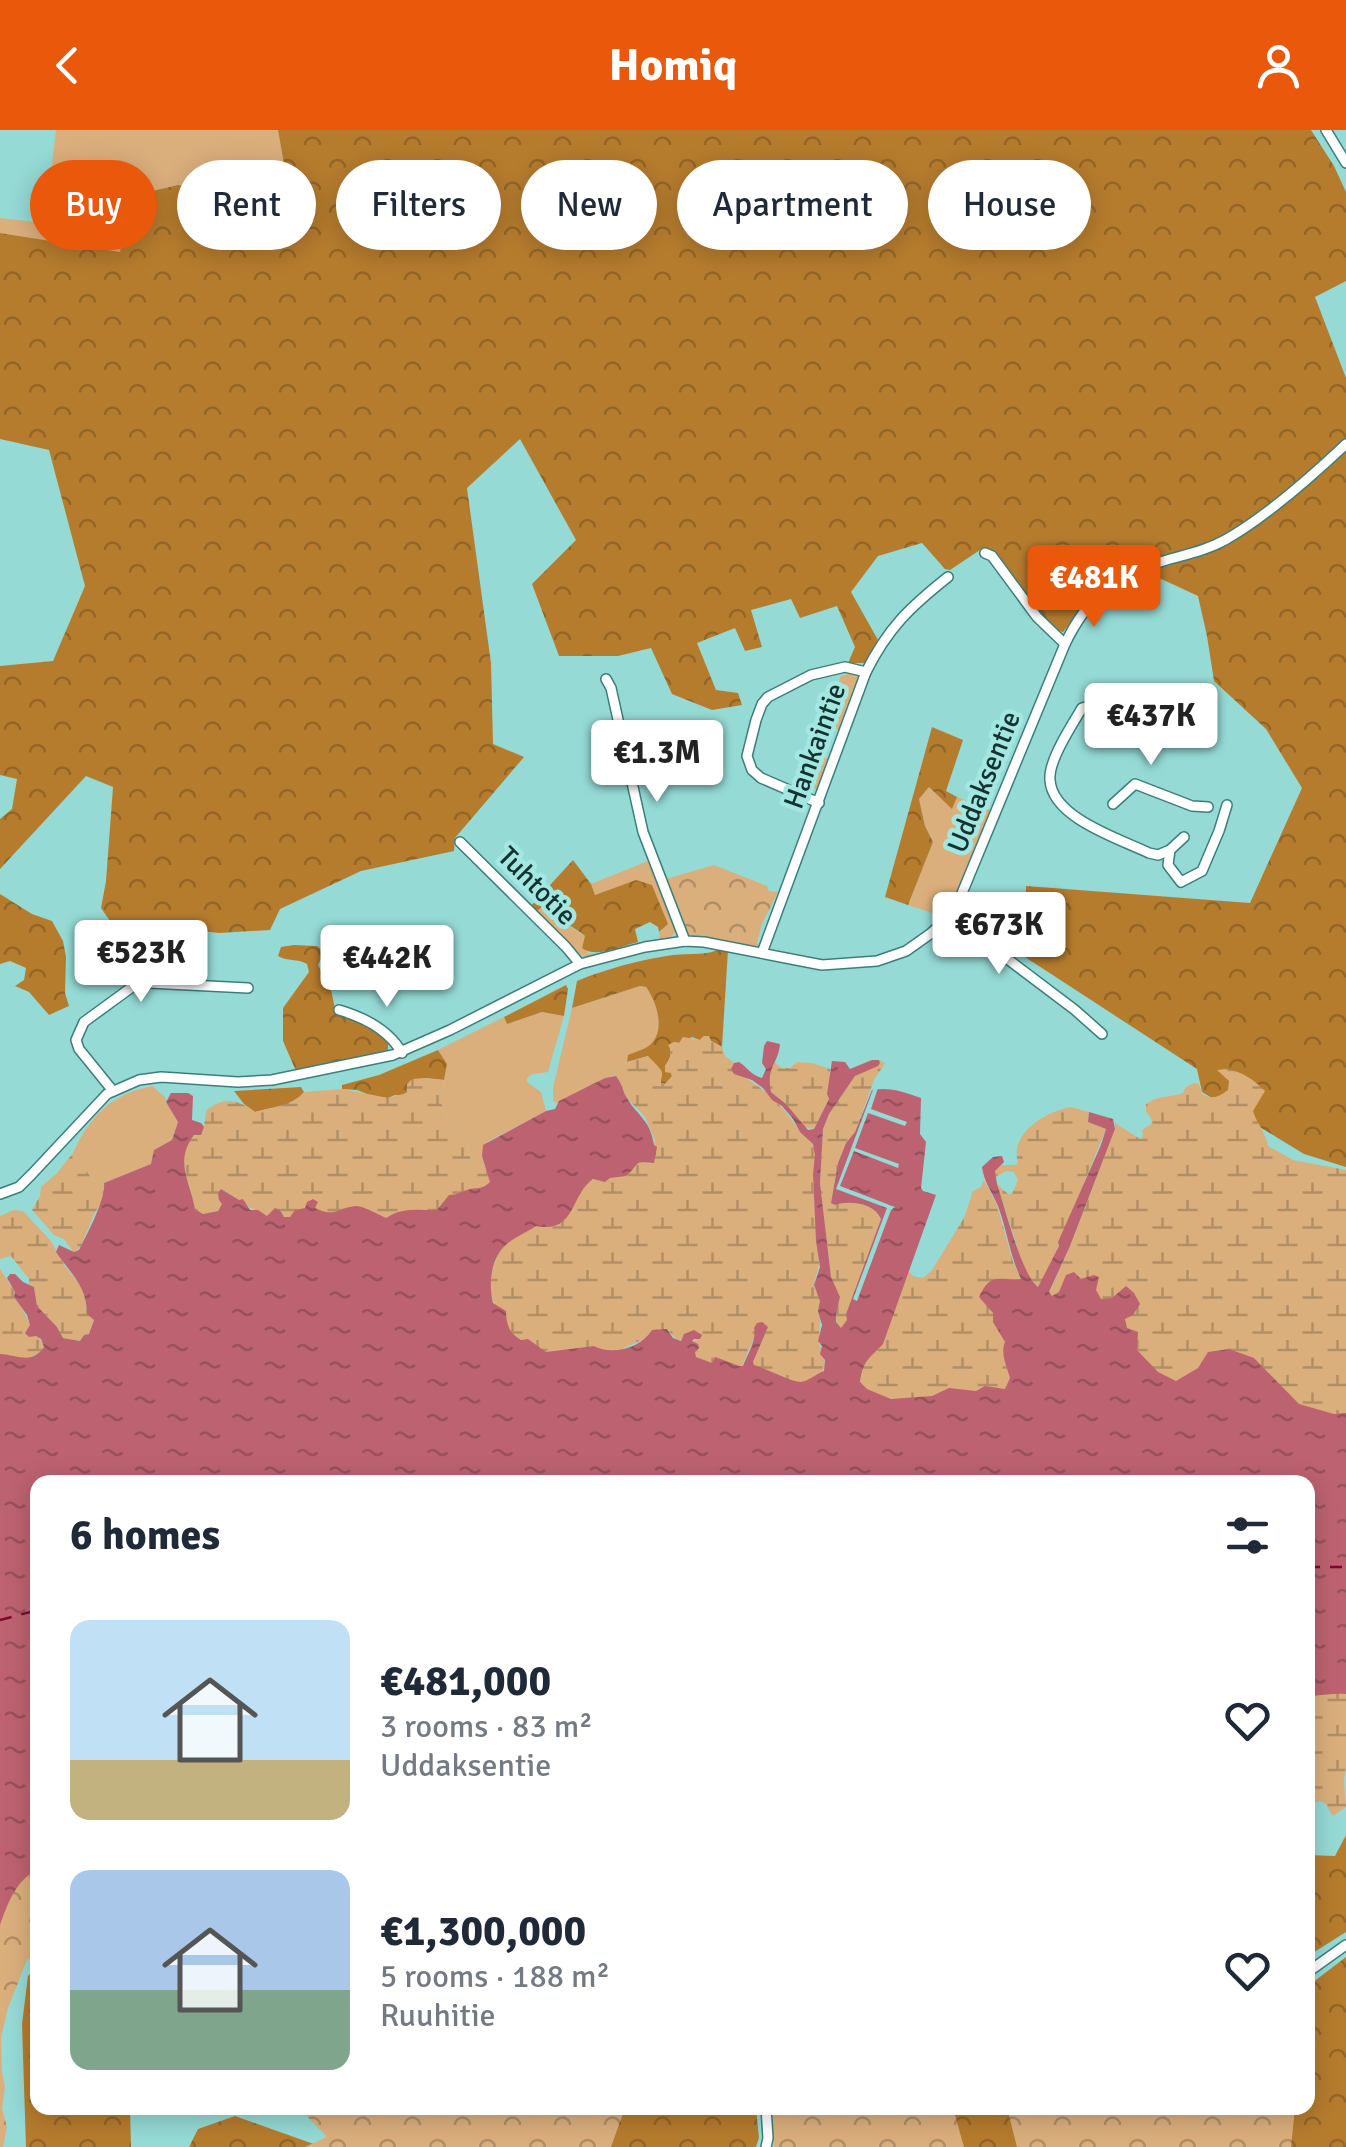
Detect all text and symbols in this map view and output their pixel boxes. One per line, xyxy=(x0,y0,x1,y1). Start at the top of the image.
icon: back xyxy=(40,38,95,93)
text: Homiq xyxy=(609,38,737,93)
icon: person xyxy=(1251,38,1306,93)
chip: Buy xyxy=(30,160,157,250)
chip: Rent xyxy=(177,160,316,250)
chip: Filters xyxy=(336,160,501,250)
chip: New xyxy=(521,160,657,250)
chip: Apartment xyxy=(677,160,908,250)
chip: House xyxy=(928,160,1091,250)
pin: €481K xyxy=(1024,545,1164,630)
text: €481K xyxy=(1050,558,1138,597)
street label: Hankaintie xyxy=(777,679,853,813)
pin: €437K xyxy=(1081,683,1221,768)
text: €437K xyxy=(1107,696,1195,735)
street label: Uddaksentie xyxy=(940,706,1028,858)
pin: €1.3M xyxy=(587,720,727,805)
text: €1.3M xyxy=(613,733,701,772)
street label: Tuhtotie xyxy=(491,840,583,932)
pin: €673K xyxy=(929,892,1069,977)
text: €673K xyxy=(955,905,1043,944)
pin: €523K xyxy=(71,920,211,1005)
pin: €442K xyxy=(317,925,457,1010)
text: €523K xyxy=(97,933,185,972)
text: €442K xyxy=(343,938,431,977)
icon: filters xyxy=(1220,1508,1275,1563)
text: 6 homes xyxy=(70,1510,220,1561)
text: €481,000 xyxy=(380,1656,551,1707)
icon: home xyxy=(150,1660,270,1780)
icon: heart xyxy=(1220,1693,1275,1748)
text: 3 rooms · 83 m² xyxy=(380,1707,593,1746)
text: Uddaksentie xyxy=(380,1746,551,1785)
text: €1,300,000 xyxy=(380,1906,586,1957)
icon: home xyxy=(150,1910,270,2030)
icon: heart xyxy=(1220,1943,1275,1998)
text: 5 rooms · 188 m² xyxy=(380,1957,610,1996)
text: Ruuhitie xyxy=(380,1996,496,2035)

